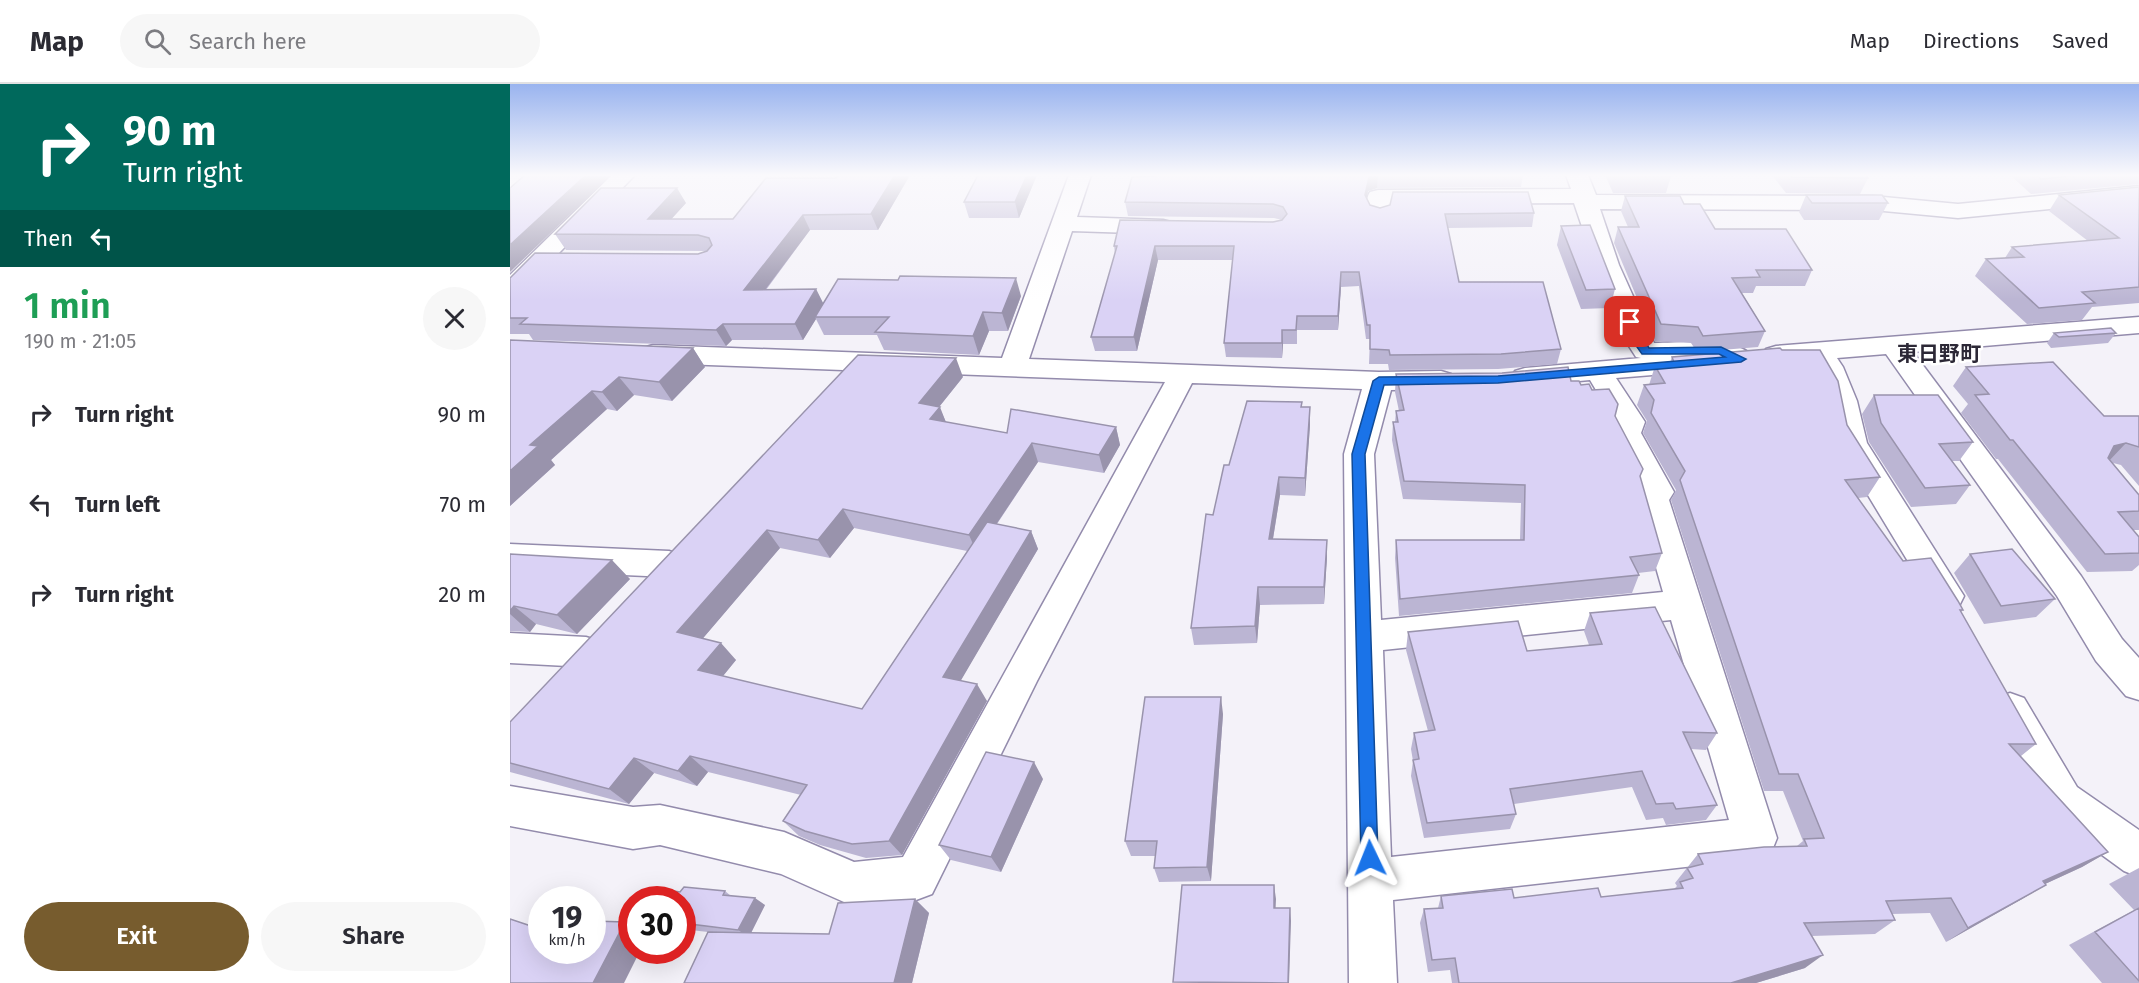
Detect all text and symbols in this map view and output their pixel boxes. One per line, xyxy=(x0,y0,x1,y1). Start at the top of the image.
search box xyxy=(120,14,540,68)
text: Map xyxy=(30,25,84,58)
icon: search xyxy=(141,25,174,58)
text: Search here xyxy=(189,28,307,55)
text: Map xyxy=(1850,28,1890,54)
text: Directions xyxy=(1923,28,2019,54)
text: Saved xyxy=(2052,28,2109,54)
text: 90 m xyxy=(123,106,217,156)
icon: right xyxy=(24,108,102,186)
text: Turn right xyxy=(123,157,243,189)
icon: left xyxy=(85,222,118,255)
text: Then xyxy=(24,225,73,252)
text: 1 min xyxy=(24,284,111,328)
button: close xyxy=(423,287,486,350)
pin xyxy=(1604,296,1655,347)
icon: arrive xyxy=(1613,305,1646,338)
text: 190 m · 21:05 xyxy=(24,329,136,353)
district label: 東日野町 xyxy=(1897,341,1981,367)
icon: right xyxy=(24,398,57,431)
text: Turn right xyxy=(75,401,174,428)
text: 90 m xyxy=(437,401,486,428)
icon: left xyxy=(24,488,57,521)
text: Turn left xyxy=(75,491,160,518)
text: 70 m xyxy=(440,491,486,518)
icon: right xyxy=(24,578,57,611)
text: Turn right xyxy=(75,581,174,608)
text: 20 m xyxy=(438,581,486,608)
position arrow xyxy=(1338,826,1402,890)
speed limit sign: 30 xyxy=(618,886,696,964)
text: 19 xyxy=(552,900,582,936)
button: Exit xyxy=(24,902,249,971)
button: Share xyxy=(261,902,486,971)
text: km/h xyxy=(548,931,586,949)

